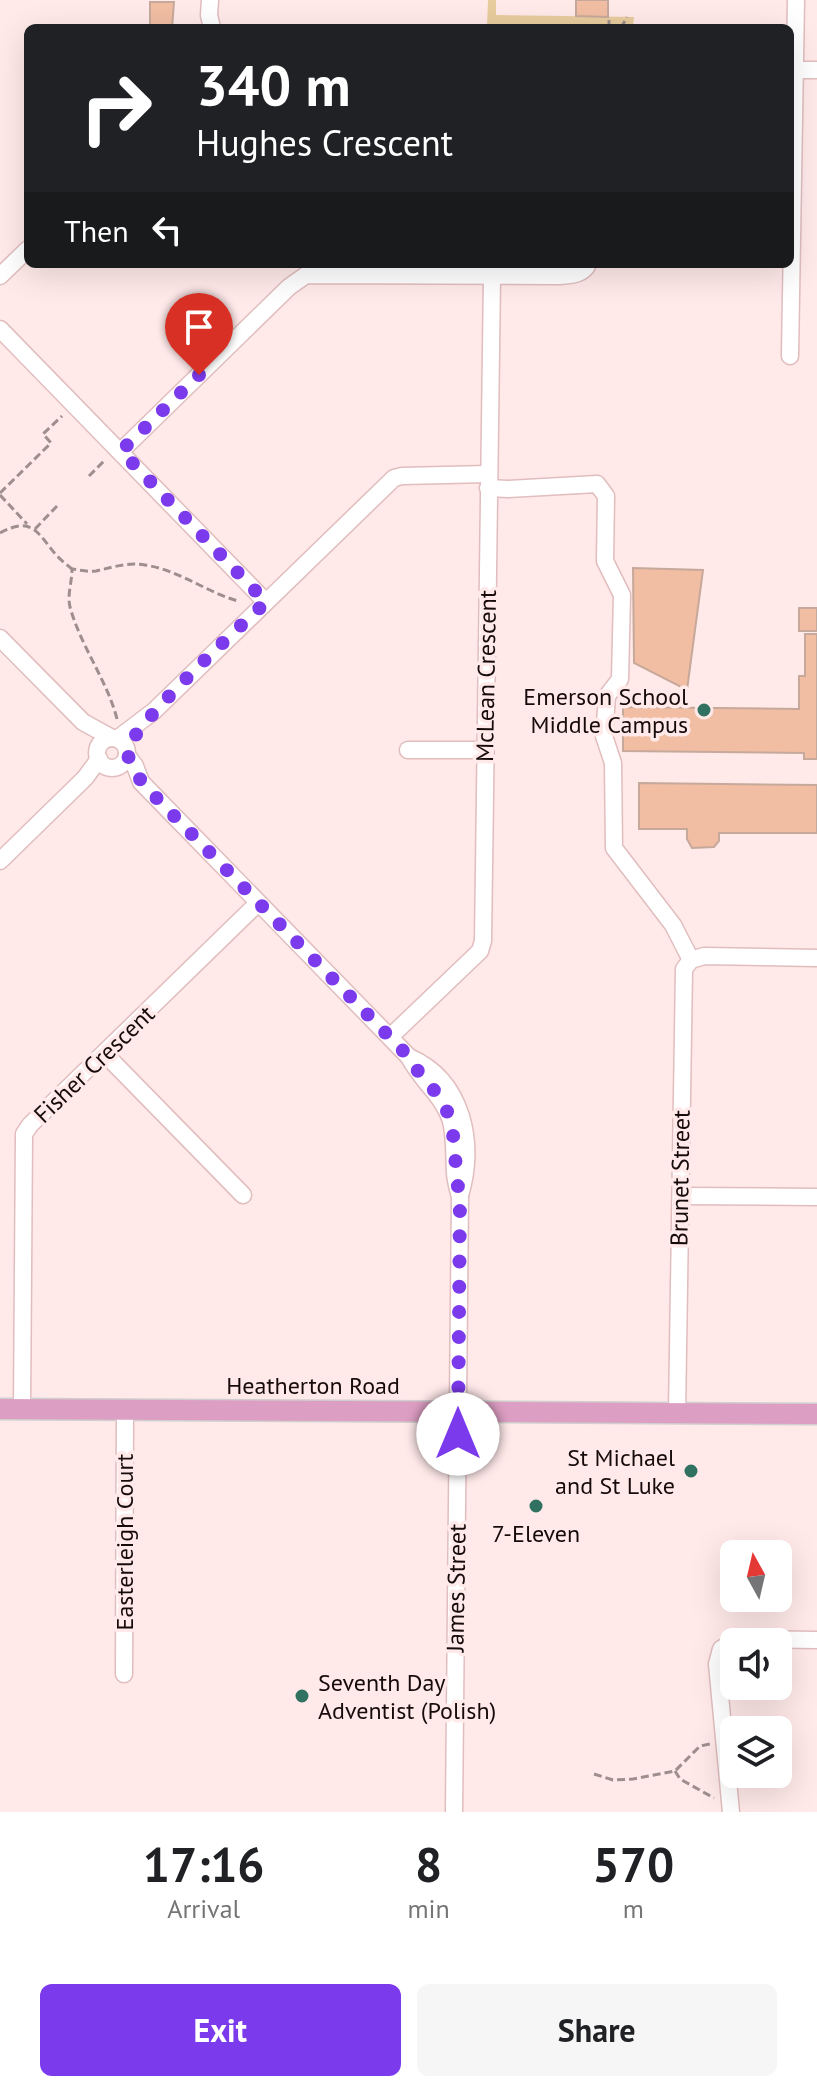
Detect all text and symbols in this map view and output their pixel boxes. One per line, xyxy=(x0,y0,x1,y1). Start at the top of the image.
text: 340 m xyxy=(196,49,351,121)
icon: right xyxy=(64,56,168,160)
text: Hughes Crescent xyxy=(196,119,453,166)
icon: left xyxy=(145,208,189,252)
text: Then xyxy=(64,211,129,250)
pin xyxy=(165,293,233,375)
icon: arrive xyxy=(177,305,221,349)
street label: McLean Crescent xyxy=(469,590,503,762)
place label: Emerson School Middle Campus xyxy=(523,681,688,740)
marker: Emerson School Middle Campus xyxy=(695,701,713,719)
street label: Fisher Crescent xyxy=(27,999,161,1129)
street label: Brunet Street xyxy=(663,1110,697,1246)
street label: Heatherton Road xyxy=(226,1370,400,1401)
position arrow xyxy=(416,1392,500,1476)
place label: St Michael and St Luke xyxy=(555,1442,675,1501)
street label: Easterleigh Court xyxy=(109,1454,140,1630)
marker: St Michael and St Luke xyxy=(682,1462,700,1480)
marker: 7-Eleven xyxy=(527,1497,545,1515)
place label: 7-Eleven xyxy=(492,1518,580,1549)
street label: James Street xyxy=(439,1524,473,1653)
north arrow xyxy=(720,1540,792,1612)
map controls xyxy=(720,1540,792,1788)
button: sound xyxy=(720,1628,792,1700)
place label: Seventh Day Adventist (Polish) xyxy=(318,1667,496,1726)
marker: Seventh Day Adventist (Polish) xyxy=(293,1687,311,1705)
button: layers xyxy=(720,1716,792,1788)
text: 17:16 xyxy=(143,1833,265,1895)
text: 8 xyxy=(415,1833,442,1895)
text: 570 xyxy=(593,1833,674,1895)
text: Arrival xyxy=(167,1892,240,1925)
text: min xyxy=(407,1892,450,1925)
text: m xyxy=(623,1892,644,1925)
button: Exit xyxy=(40,1984,401,2076)
button: Share xyxy=(417,1984,777,2076)

